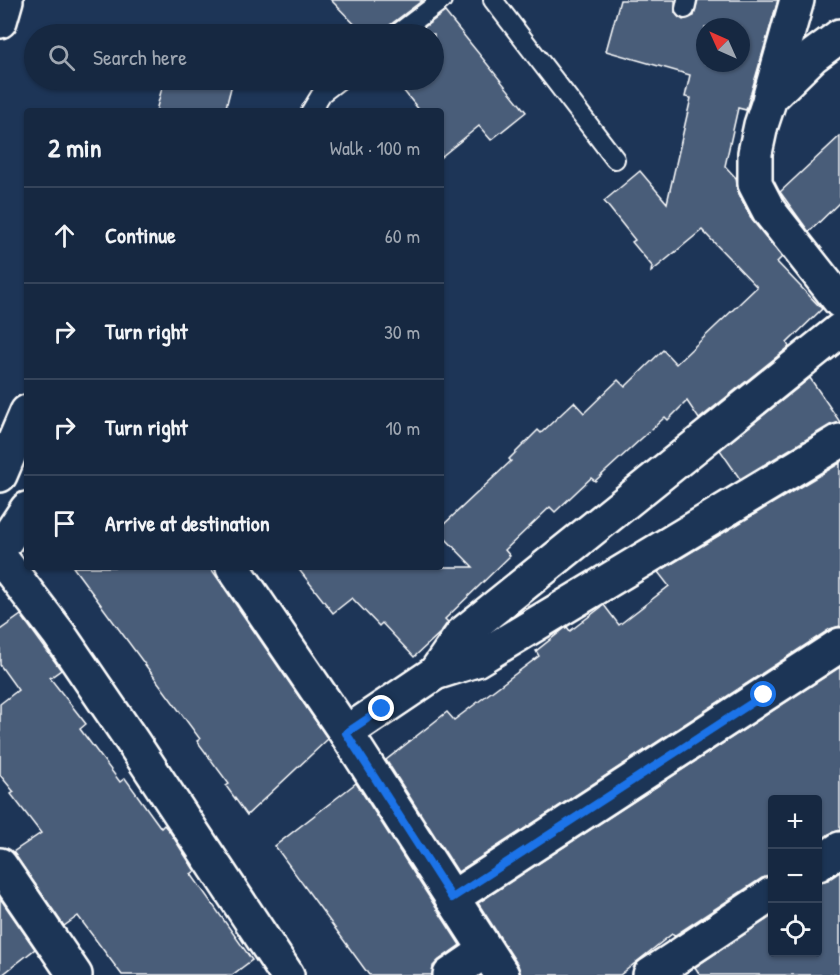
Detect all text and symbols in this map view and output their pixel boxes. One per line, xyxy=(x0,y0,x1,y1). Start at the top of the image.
north arrow xyxy=(696,18,750,72)
search box xyxy=(24,24,444,90)
icon: search xyxy=(45,41,78,74)
text: Search here xyxy=(93,42,187,72)
text: 2 min xyxy=(48,130,101,165)
text: Walk · 100 m xyxy=(330,134,420,161)
icon: ahead xyxy=(48,219,81,252)
text: Continue xyxy=(105,220,176,250)
text: 60 m xyxy=(385,222,420,249)
icon: right xyxy=(48,315,81,348)
text: Turn right xyxy=(105,316,188,346)
text: 30 m xyxy=(384,318,420,345)
icon: right xyxy=(48,411,81,444)
text: Turn right xyxy=(105,412,188,442)
text: 10 m xyxy=(386,414,420,441)
icon: arrive xyxy=(48,507,81,540)
text: Arrive at destination xyxy=(105,508,270,538)
route start xyxy=(750,681,776,707)
route end xyxy=(368,695,394,721)
map controls xyxy=(768,795,822,957)
button: + xyxy=(768,795,822,849)
button: − xyxy=(768,849,822,903)
button: locate xyxy=(768,903,822,957)

